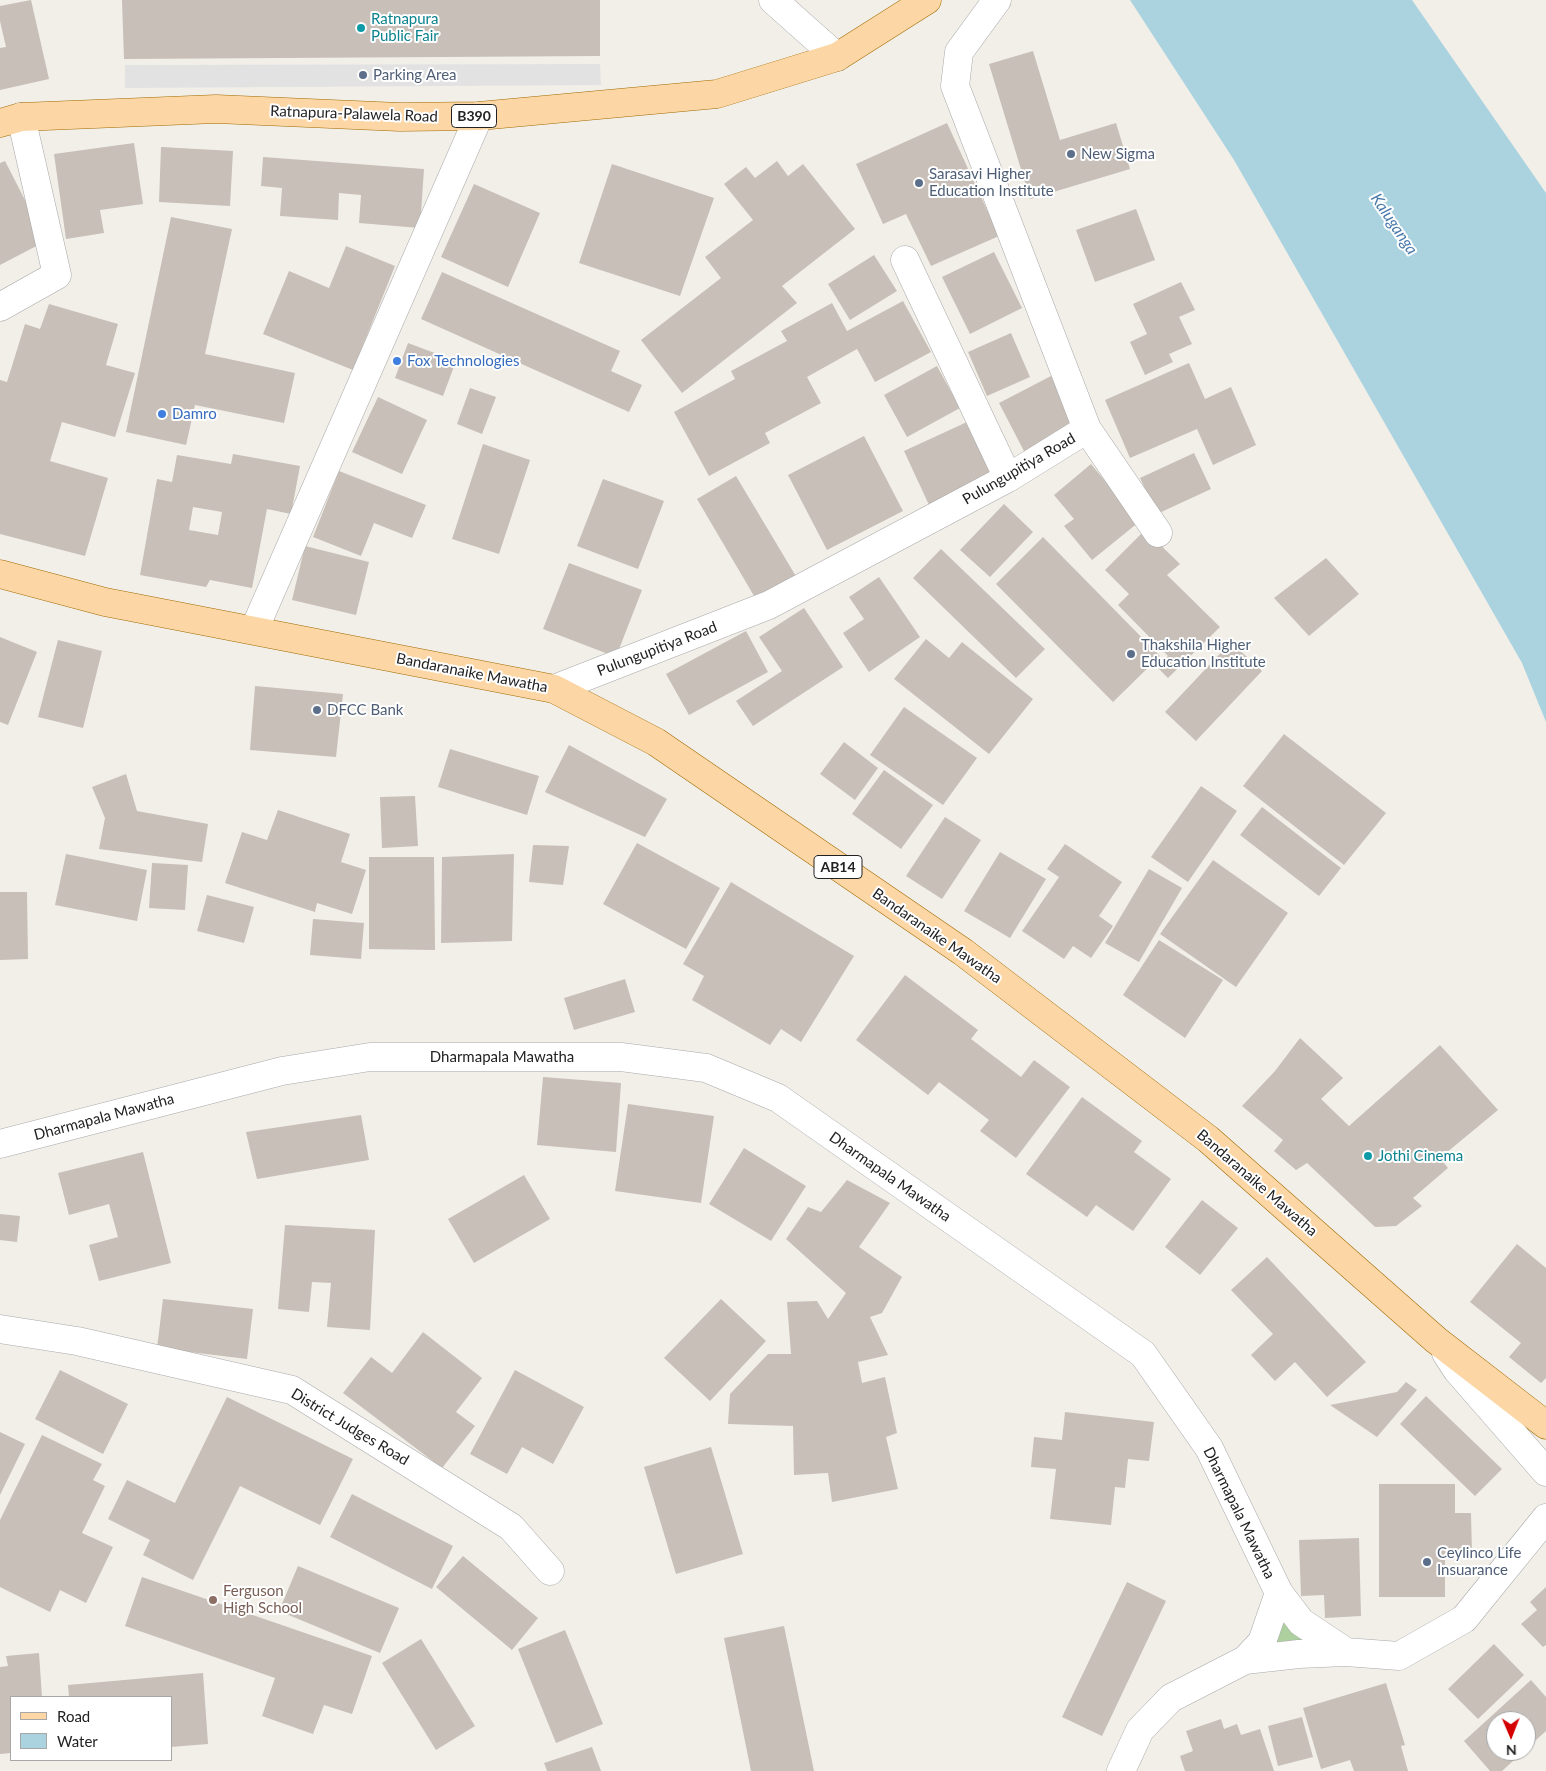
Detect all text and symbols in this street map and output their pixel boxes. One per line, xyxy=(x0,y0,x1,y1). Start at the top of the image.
place label: Ratnapura Public Fair xyxy=(371,10,439,45)
marker: Ratnapura Public Fair xyxy=(355,22,367,34)
place label: Parking Area xyxy=(373,66,457,84)
marker: Parking Area xyxy=(357,69,369,81)
street label: Ratnapura-Palawela Road xyxy=(270,102,438,126)
road number: B390 xyxy=(452,104,496,128)
place label: New Sigma xyxy=(1081,145,1155,163)
marker: New Sigma xyxy=(1065,148,1077,160)
place label: Sarasavi Higher Education Institute xyxy=(929,165,1054,200)
marker: Sarasavi Higher Education Institute xyxy=(913,177,925,189)
water label: Kaluganga xyxy=(1367,190,1421,258)
place label: Fox Technologies xyxy=(407,352,519,370)
marker: Fox Technologies xyxy=(391,355,403,367)
place label: Damro xyxy=(172,405,217,423)
marker: Damro xyxy=(156,408,168,420)
street label: Pulungupitiya Road xyxy=(959,429,1079,509)
street label: Pulungupitiya Road xyxy=(594,618,720,680)
place label: Thakshila Higher Education Institute xyxy=(1141,636,1266,671)
marker: Thakshila Higher Education Institute xyxy=(1125,648,1137,660)
street label: Bandaranaike Mawatha xyxy=(395,649,549,697)
place label: DFCC Bank xyxy=(327,701,403,719)
marker: DFCC Bank xyxy=(311,704,323,716)
road number: AB14 xyxy=(814,856,862,879)
street label: Bandaranaike Mawatha xyxy=(869,885,1005,987)
street label: Dharmapala Mawatha xyxy=(430,1048,574,1066)
street label: Dharmapala Mawatha xyxy=(32,1090,176,1144)
street label: Bandaranaike Mawatha xyxy=(1193,1126,1321,1240)
street label: Dharmapala Mawatha xyxy=(826,1128,954,1226)
place label: Jothi Cinema xyxy=(1378,1147,1463,1165)
marker: Jothi Cinema xyxy=(1362,1150,1374,1162)
street label: District Judges Road xyxy=(288,1385,412,1469)
street label: Dharmapala Mawatha xyxy=(1199,1444,1279,1582)
place label: Ceylinco Life Insuarance xyxy=(1437,1544,1521,1579)
marker: Ceylinco Life Insuarance xyxy=(1421,1556,1433,1568)
place label: Ferguson High School xyxy=(223,1582,302,1617)
marker: Ferguson High School xyxy=(207,1594,219,1606)
legend xyxy=(10,1696,172,1761)
text: Road xyxy=(57,1707,90,1725)
north arrow xyxy=(1486,1711,1536,1761)
text: Water xyxy=(57,1732,98,1750)
text: N xyxy=(1506,1742,1517,1759)

